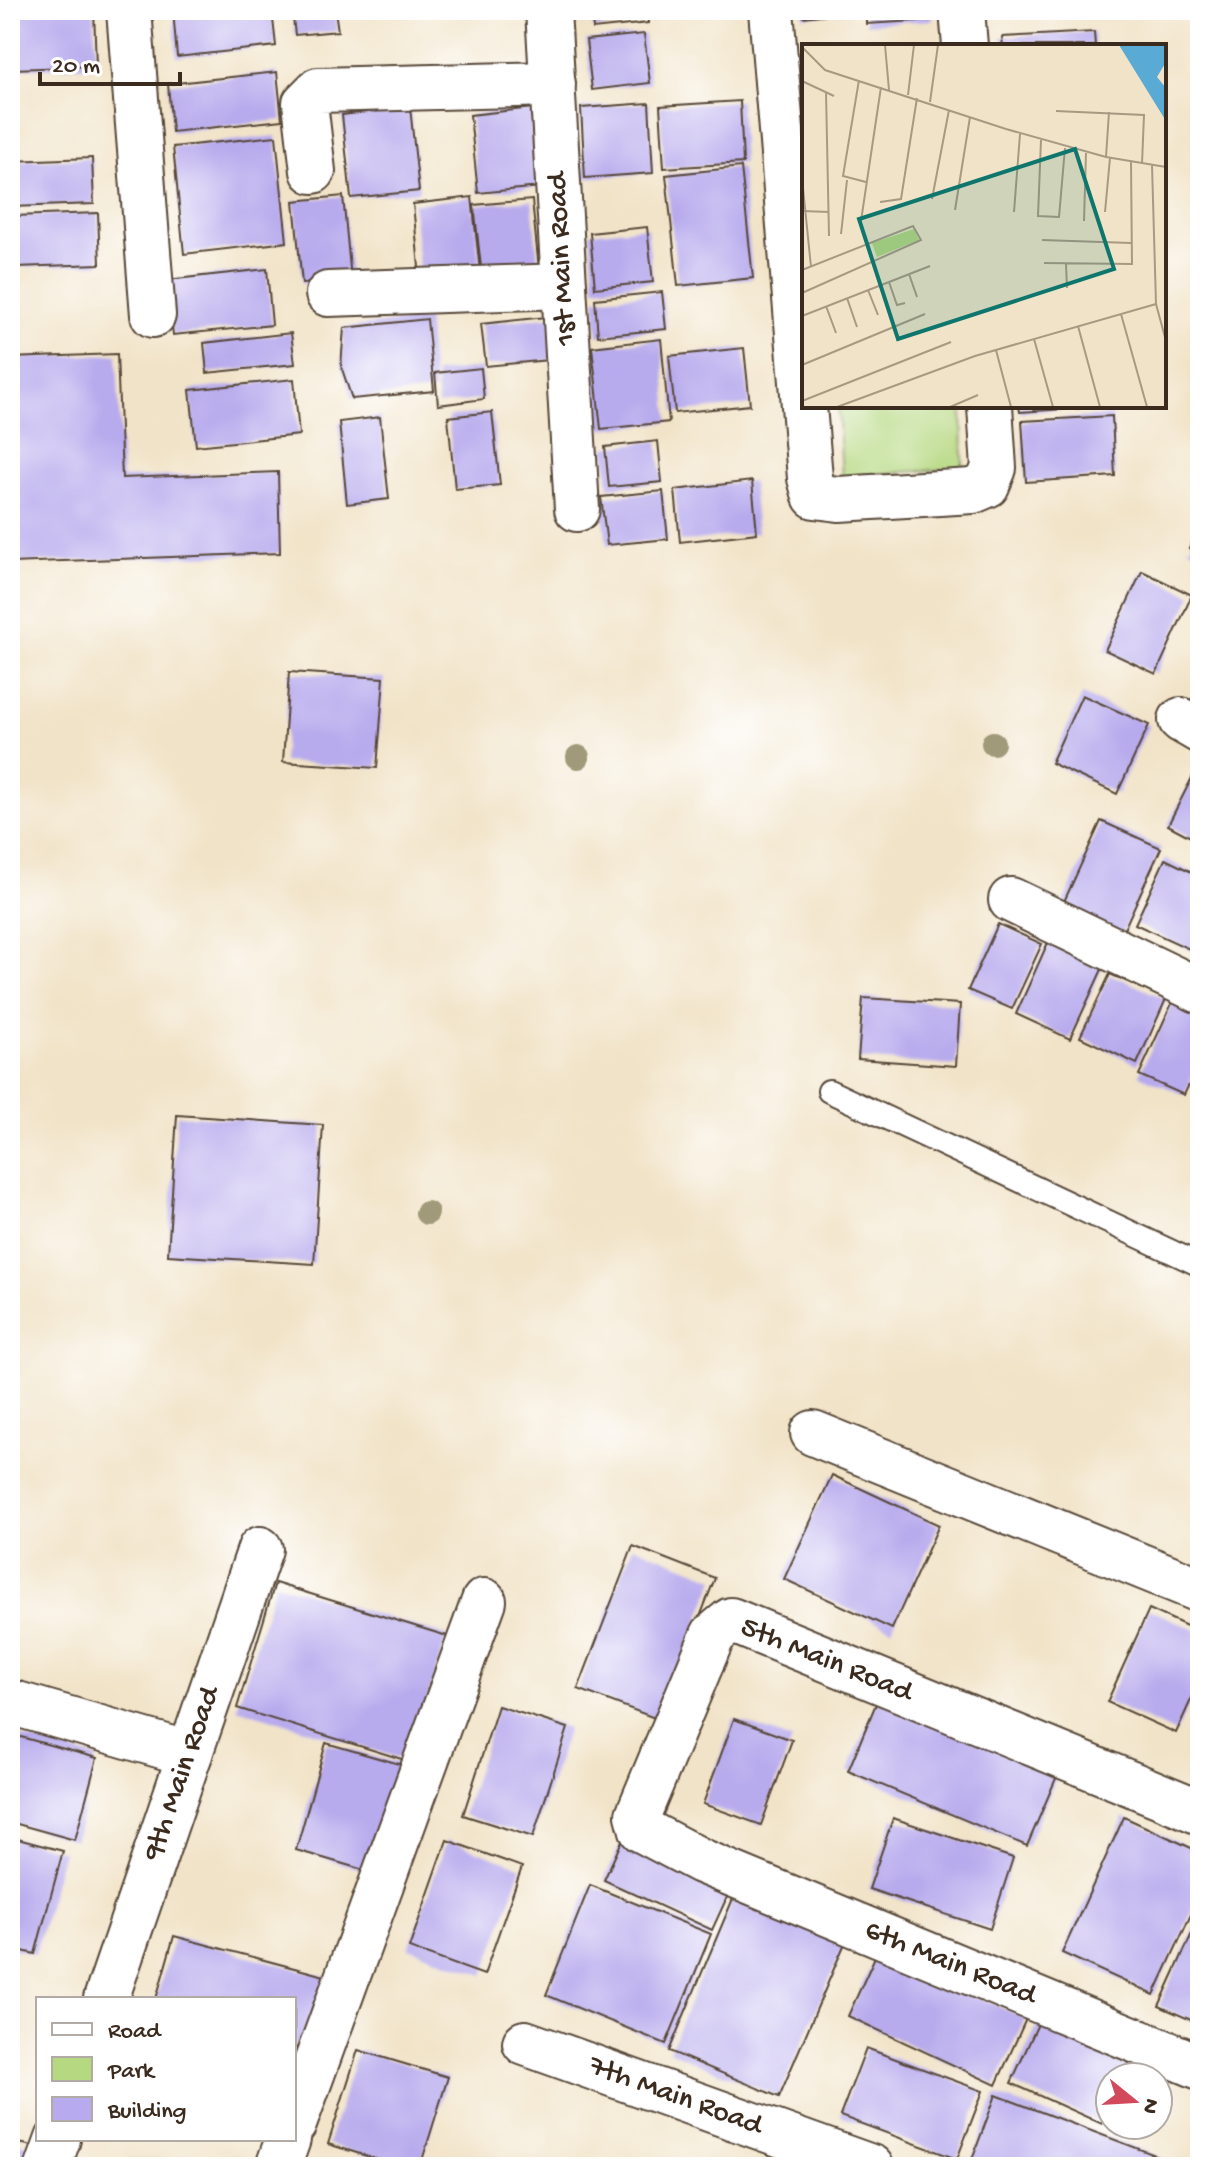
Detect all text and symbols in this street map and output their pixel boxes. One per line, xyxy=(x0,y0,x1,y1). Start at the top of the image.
scale bar xyxy=(40,36,180,86)
inset map xyxy=(802,44,1166,408)
text: 20 m xyxy=(52,53,100,82)
street label: 1st Main Road xyxy=(541,169,585,347)
street label: 5th Main Road xyxy=(735,1611,919,1712)
street label: 9th Main Road xyxy=(137,1680,230,1866)
street label: 6th Main Road xyxy=(859,1914,1043,2015)
legend xyxy=(36,1997,296,2141)
text: Road xyxy=(108,2018,162,2047)
street label: 7th Main Road xyxy=(583,2049,769,2145)
text: Park xyxy=(107,2058,156,2087)
north arrow xyxy=(1094,2061,1174,2141)
text: N xyxy=(1135,2095,1164,2117)
text: Building xyxy=(107,2098,186,2127)

